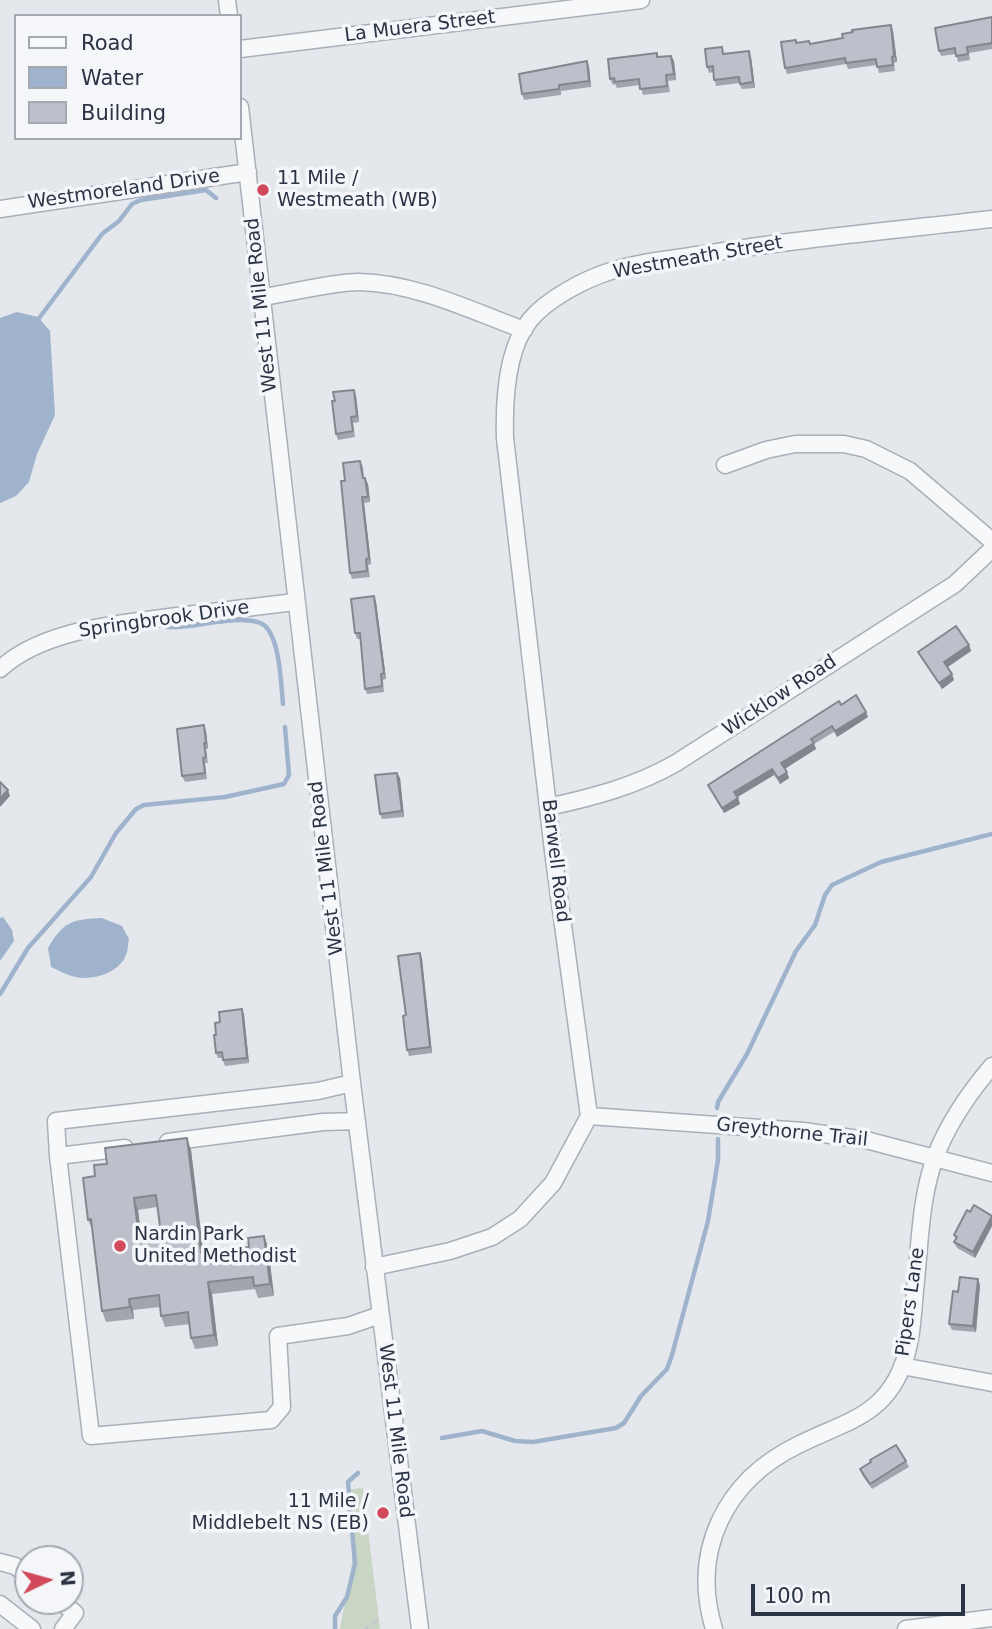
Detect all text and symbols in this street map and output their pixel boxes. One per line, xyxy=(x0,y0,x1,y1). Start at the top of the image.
street label: La Muera Street xyxy=(343,6,497,48)
legend xyxy=(14,14,242,140)
text: Road xyxy=(81,31,134,55)
text: Water xyxy=(81,66,143,90)
text: Building xyxy=(81,101,166,125)
street label: Westmoreland Drive xyxy=(27,165,221,215)
place label: 11 Mile / Westmeath (WB) xyxy=(277,168,438,212)
marker: 11 Mile / Westmeath (WB) xyxy=(255,182,271,198)
street label: West 11 Mile Road xyxy=(241,217,283,393)
street label: Westmeath Street xyxy=(611,232,785,284)
street label: Springbrook Drive xyxy=(77,597,251,643)
street label: Wicklow Road xyxy=(719,651,841,741)
street label: West 11 Mile Road xyxy=(305,780,349,956)
street label: Barwell Road xyxy=(536,798,574,924)
street label: Greythorne Trail xyxy=(715,1114,869,1152)
place label: Nardin Park United Methodist xyxy=(134,1224,296,1268)
marker: Nardin Park United Methodist xyxy=(112,1238,128,1254)
street label: Pipers Lane xyxy=(892,1246,930,1358)
street label: West 11 Mile Road xyxy=(373,1343,417,1519)
place label: 11 Mile / Middlebelt NS (EB) xyxy=(192,1491,369,1535)
marker: 11 Mile / Middlebelt NS (EB) xyxy=(375,1505,391,1521)
north arrow xyxy=(14,1545,84,1615)
text: N xyxy=(56,1569,80,1587)
scale bar xyxy=(754,1570,968,1614)
text: 100 m xyxy=(764,1584,831,1608)

